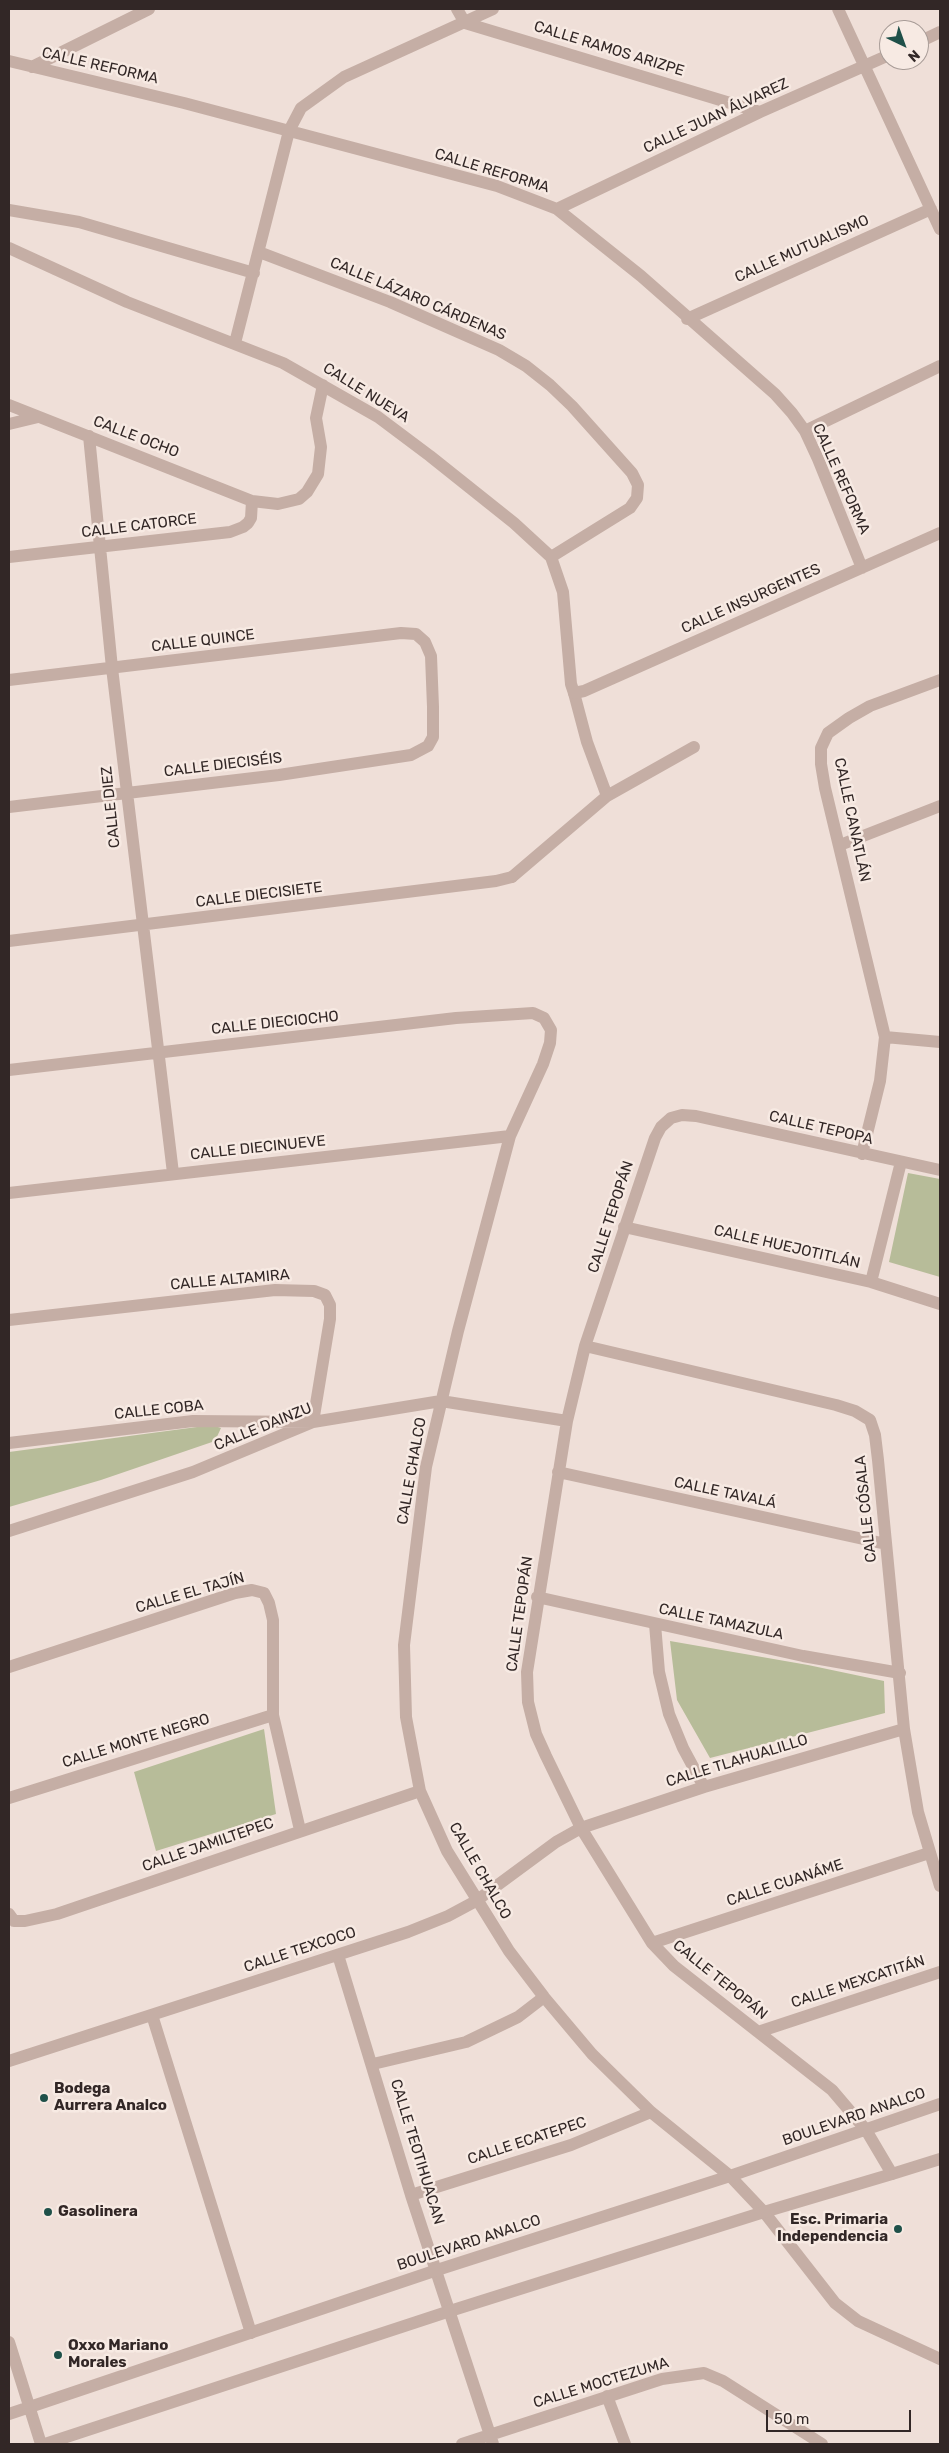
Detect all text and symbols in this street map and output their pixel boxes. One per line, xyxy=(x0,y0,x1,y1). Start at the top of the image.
street label: CALLE RAMOS ARIZPE xyxy=(532,18,686,80)
north arrow xyxy=(879,20,929,70)
street label: CALLE REFORMA xyxy=(40,44,160,88)
text: N xyxy=(904,46,923,65)
street label: CALLE JUAN ÁLVAREZ xyxy=(641,75,791,157)
street label: CALLE REFORMA xyxy=(432,145,552,197)
street label: CALLE MUTUALISMO xyxy=(732,211,872,287)
street label: CALLE LÁZARO CÁRDENAS xyxy=(327,254,509,344)
street label: CALLE NUEVA xyxy=(319,359,413,427)
street label: CALLE OCHO xyxy=(90,412,182,462)
street label: CALLE REFORMA xyxy=(809,421,873,537)
street label: CALLE CATORCE xyxy=(80,510,198,542)
street label: CALLE INSURGENTES xyxy=(679,560,823,638)
street label: CALLE QUINCE xyxy=(150,626,256,656)
street label: CALLE DIECISÉIS xyxy=(163,749,283,781)
street label: CALLE CANATLÁN xyxy=(830,756,874,884)
street label: CALLE DIEZ xyxy=(98,765,124,849)
street label: CALLE DIECISIETE xyxy=(195,878,323,912)
street label: CALLE DIECIOCHO xyxy=(210,1007,340,1039)
street label: CALLE TEPOPA xyxy=(767,1107,875,1149)
street label: CALLE DIECINUEVE xyxy=(189,1132,327,1164)
street label: CALLE TEPOPÁN xyxy=(584,1159,638,1275)
street label: CALLE HUEJOTITLÁN xyxy=(712,1221,862,1273)
street label: CALLE ALTAMIRA xyxy=(170,1266,290,1294)
street label: CALLE COBA xyxy=(113,1396,205,1424)
street label: CALLE DAINZU xyxy=(211,1399,315,1455)
street label: CALLE CHALCO xyxy=(394,1416,430,1526)
street label: CALLE CÓSALA xyxy=(851,1455,881,1563)
street label: CALLE TAVALÁ xyxy=(672,1473,778,1513)
street label: CALLE TEPOPÁN xyxy=(503,1555,537,1673)
street label: CALLE EL TAJÍN xyxy=(134,1569,246,1617)
street label: CALLE TAMAZULA xyxy=(657,1600,785,1644)
street label: CALLE MONTE NEGRO xyxy=(60,1710,212,1772)
street label: CALLE TLAHUALILLO xyxy=(664,1731,810,1791)
street label: CALLE JAMILTEPEC xyxy=(140,1814,276,1876)
street label: CALLE CHALCO xyxy=(445,1819,515,1923)
street label: CALLE CUANÁME xyxy=(724,1856,846,1910)
street label: CALLE TEXCOCO xyxy=(242,1923,358,1977)
street label: CALLE TEPOPÁN xyxy=(669,1936,771,2024)
street label: CALLE MEXCATITÁN xyxy=(789,1952,927,2012)
street label: CALLE TEOTIHUACAN xyxy=(386,2077,448,2227)
place label: Bodega Aurrera Analco xyxy=(54,2080,167,2115)
street label: BOULEVARD ANALCO xyxy=(780,2084,928,2150)
marker: Bodega Aurrera Analco xyxy=(38,2092,50,2104)
street label: CALLE ECATEPEC xyxy=(465,2113,589,2169)
place label: Gasolinera xyxy=(58,2203,138,2221)
marker: Gasolinera xyxy=(42,2206,54,2218)
street label: BOULEVARD ANALCO xyxy=(395,2211,543,2275)
place label: Esc. Primaria Independencia xyxy=(777,2211,888,2246)
marker: Esc. Primaria Independencia xyxy=(892,2223,904,2235)
place label: Oxxo Mariano Morales xyxy=(68,2337,168,2372)
marker: Oxxo Mariano Morales xyxy=(52,2349,64,2361)
street label: CALLE MOCTEZUMA xyxy=(531,2354,671,2412)
scale bar xyxy=(769,2400,914,2432)
text: 50 m xyxy=(774,2410,809,2428)

